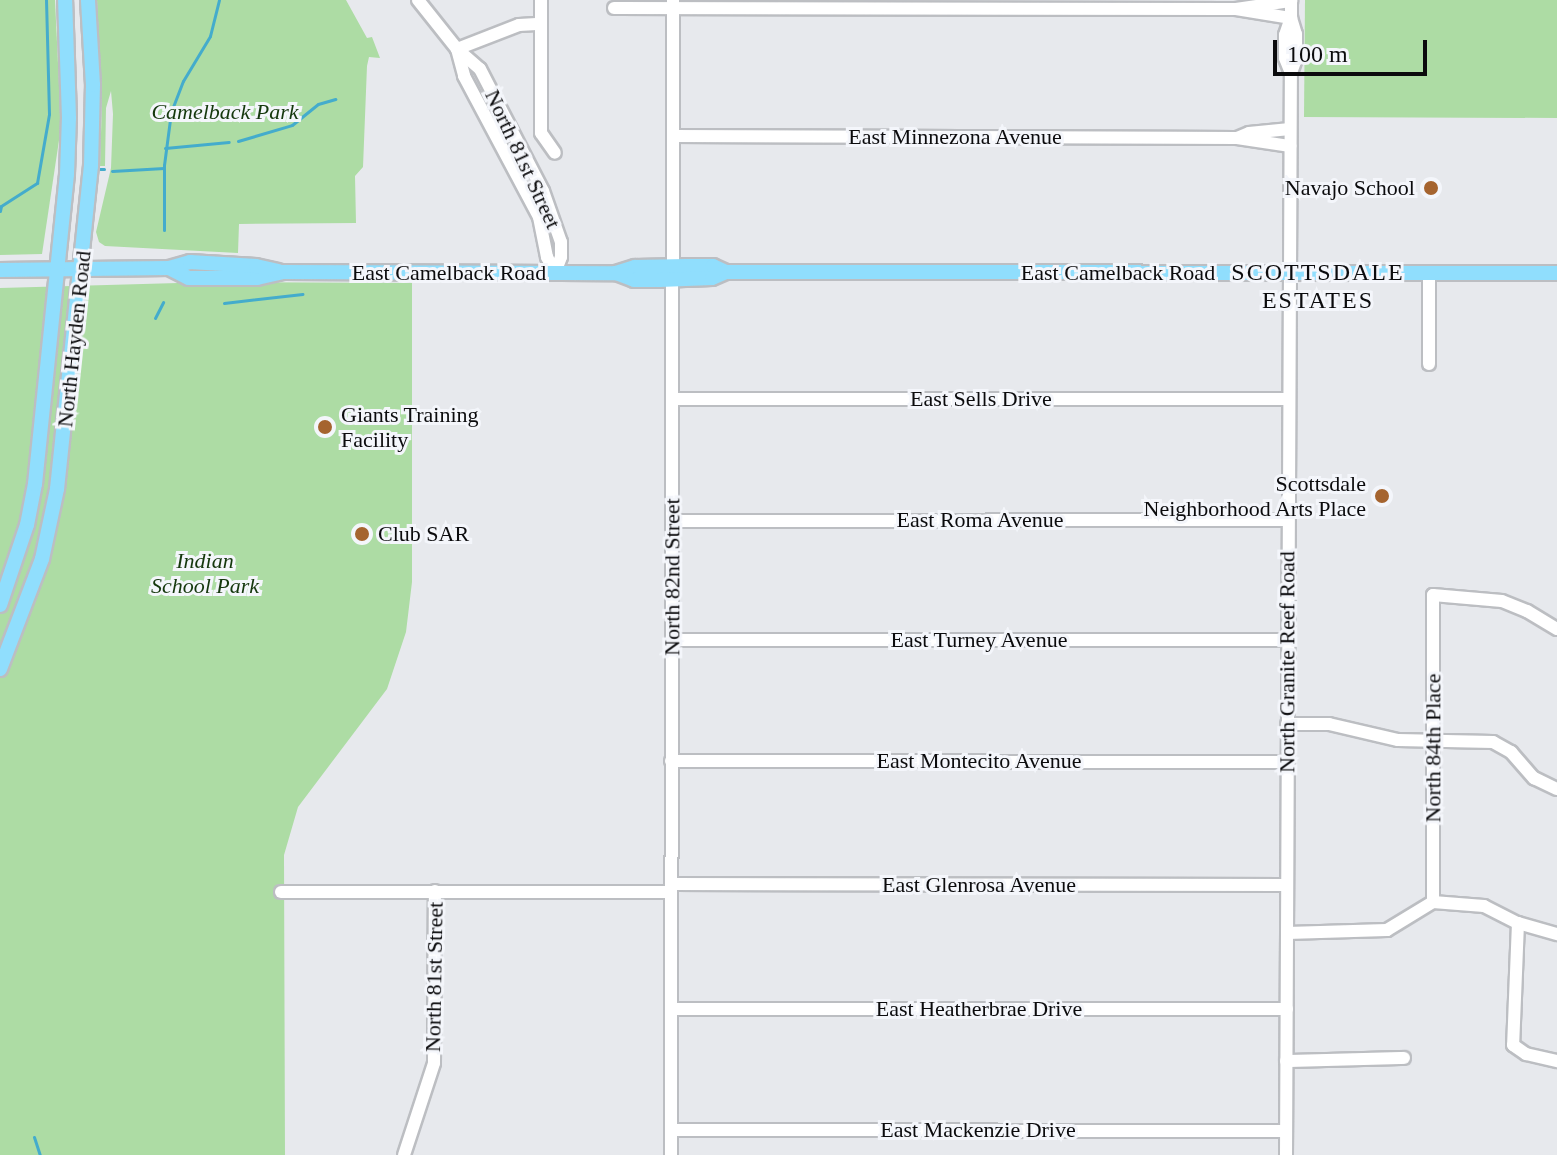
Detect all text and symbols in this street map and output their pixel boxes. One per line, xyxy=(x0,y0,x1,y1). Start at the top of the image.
scale bar xyxy=(1277,24,1431,74)
text: 100 m xyxy=(1287,41,1348,67)
street label: North 81st Street xyxy=(479,85,567,233)
park label: Camelback Park xyxy=(151,99,299,125)
street label: East Minnezona Avenue xyxy=(848,124,1062,150)
place label: Navajo School xyxy=(1285,175,1415,201)
marker: Navajo School xyxy=(1422,179,1440,197)
street label: North Hayden Road xyxy=(52,250,96,428)
district label: SCOTTSDALE ESTATES xyxy=(1231,259,1405,315)
street label: East Camelback Road xyxy=(352,260,546,286)
street label: East Camelback Road xyxy=(1021,260,1215,286)
street label: East Sells Drive xyxy=(910,386,1052,412)
place label: Giants Training Facility xyxy=(341,401,479,452)
marker: Giants Training Facility xyxy=(316,418,334,436)
place label: Scottsdale Neighborhood Arts Place xyxy=(1142,470,1366,522)
marker: Scottsdale Neighborhood Arts Place xyxy=(1373,487,1391,505)
street label: North 82nd Street xyxy=(659,498,685,656)
street label: East Roma Avenue xyxy=(896,507,1064,533)
place label: Club SAR xyxy=(378,521,469,547)
marker: Club SAR xyxy=(353,525,371,543)
park label: Indian School Park xyxy=(151,547,259,598)
street label: North Granite Reef Road xyxy=(1274,551,1300,773)
street label: East Turney Avenue xyxy=(890,627,1068,653)
street label: North 84th Place xyxy=(1420,673,1446,823)
street label: East Montecito Avenue xyxy=(876,748,1082,774)
street label: East Glenrosa Avenue xyxy=(881,872,1077,898)
street label: North 81st Street xyxy=(419,902,449,1052)
street label: East Heatherbrae Drive xyxy=(876,996,1082,1022)
street label: East Mackenzie Drive xyxy=(880,1117,1076,1143)

